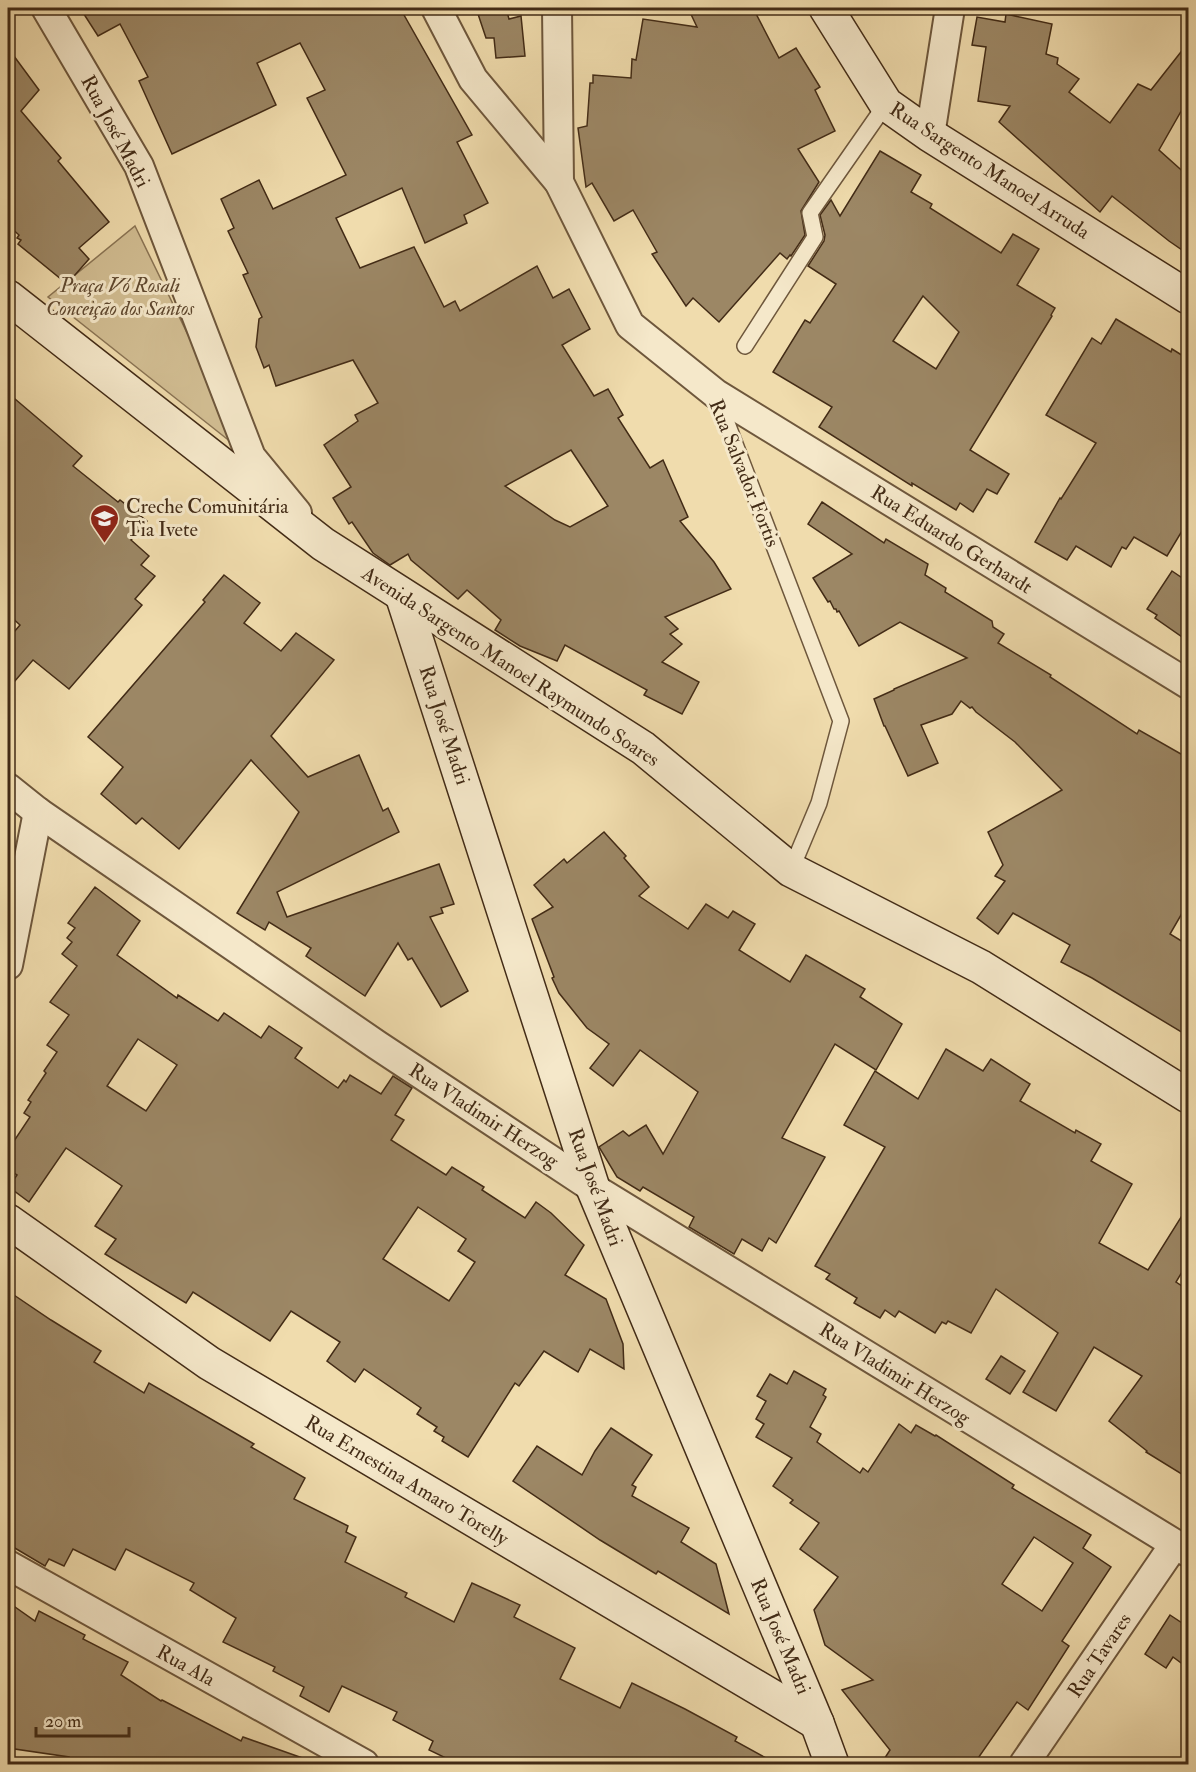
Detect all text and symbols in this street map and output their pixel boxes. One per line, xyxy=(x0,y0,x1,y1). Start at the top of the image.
street label: Rua José Madri xyxy=(75,71,156,192)
street label: Rua Sargento Manoel Arruda xyxy=(885,96,1095,245)
park label: Praça Vó Rosali Conceição dos Santos xyxy=(46,273,194,321)
street label: Rua Salvador Fortis xyxy=(704,396,786,551)
street label: Rua Eduardo Gerhardt xyxy=(866,480,1037,599)
place label: Creche Comunitária Tia Ivete xyxy=(126,494,289,542)
school or university icon: Creche Comunitária Tia Ivete xyxy=(89,502,121,544)
street label: Avenida Sargento Manoel Raymundo Soares xyxy=(356,560,664,772)
street label: Rua José Madri xyxy=(414,662,476,788)
street label: Rua Vladimir Herzog xyxy=(404,1058,564,1174)
street label: Rua José Madri xyxy=(563,1125,628,1250)
street label: Rua Vladimir Herzog xyxy=(815,1317,976,1431)
street label: Rua Ernestina Amaro Torelly xyxy=(300,1410,514,1552)
street label: Rua José Madri xyxy=(745,1574,816,1698)
street label: Rua Tavares xyxy=(1062,1608,1137,1702)
street label: Rua Ala xyxy=(152,1639,220,1692)
scale bar xyxy=(36,1700,129,1738)
text: 20 m xyxy=(45,1710,81,1733)

